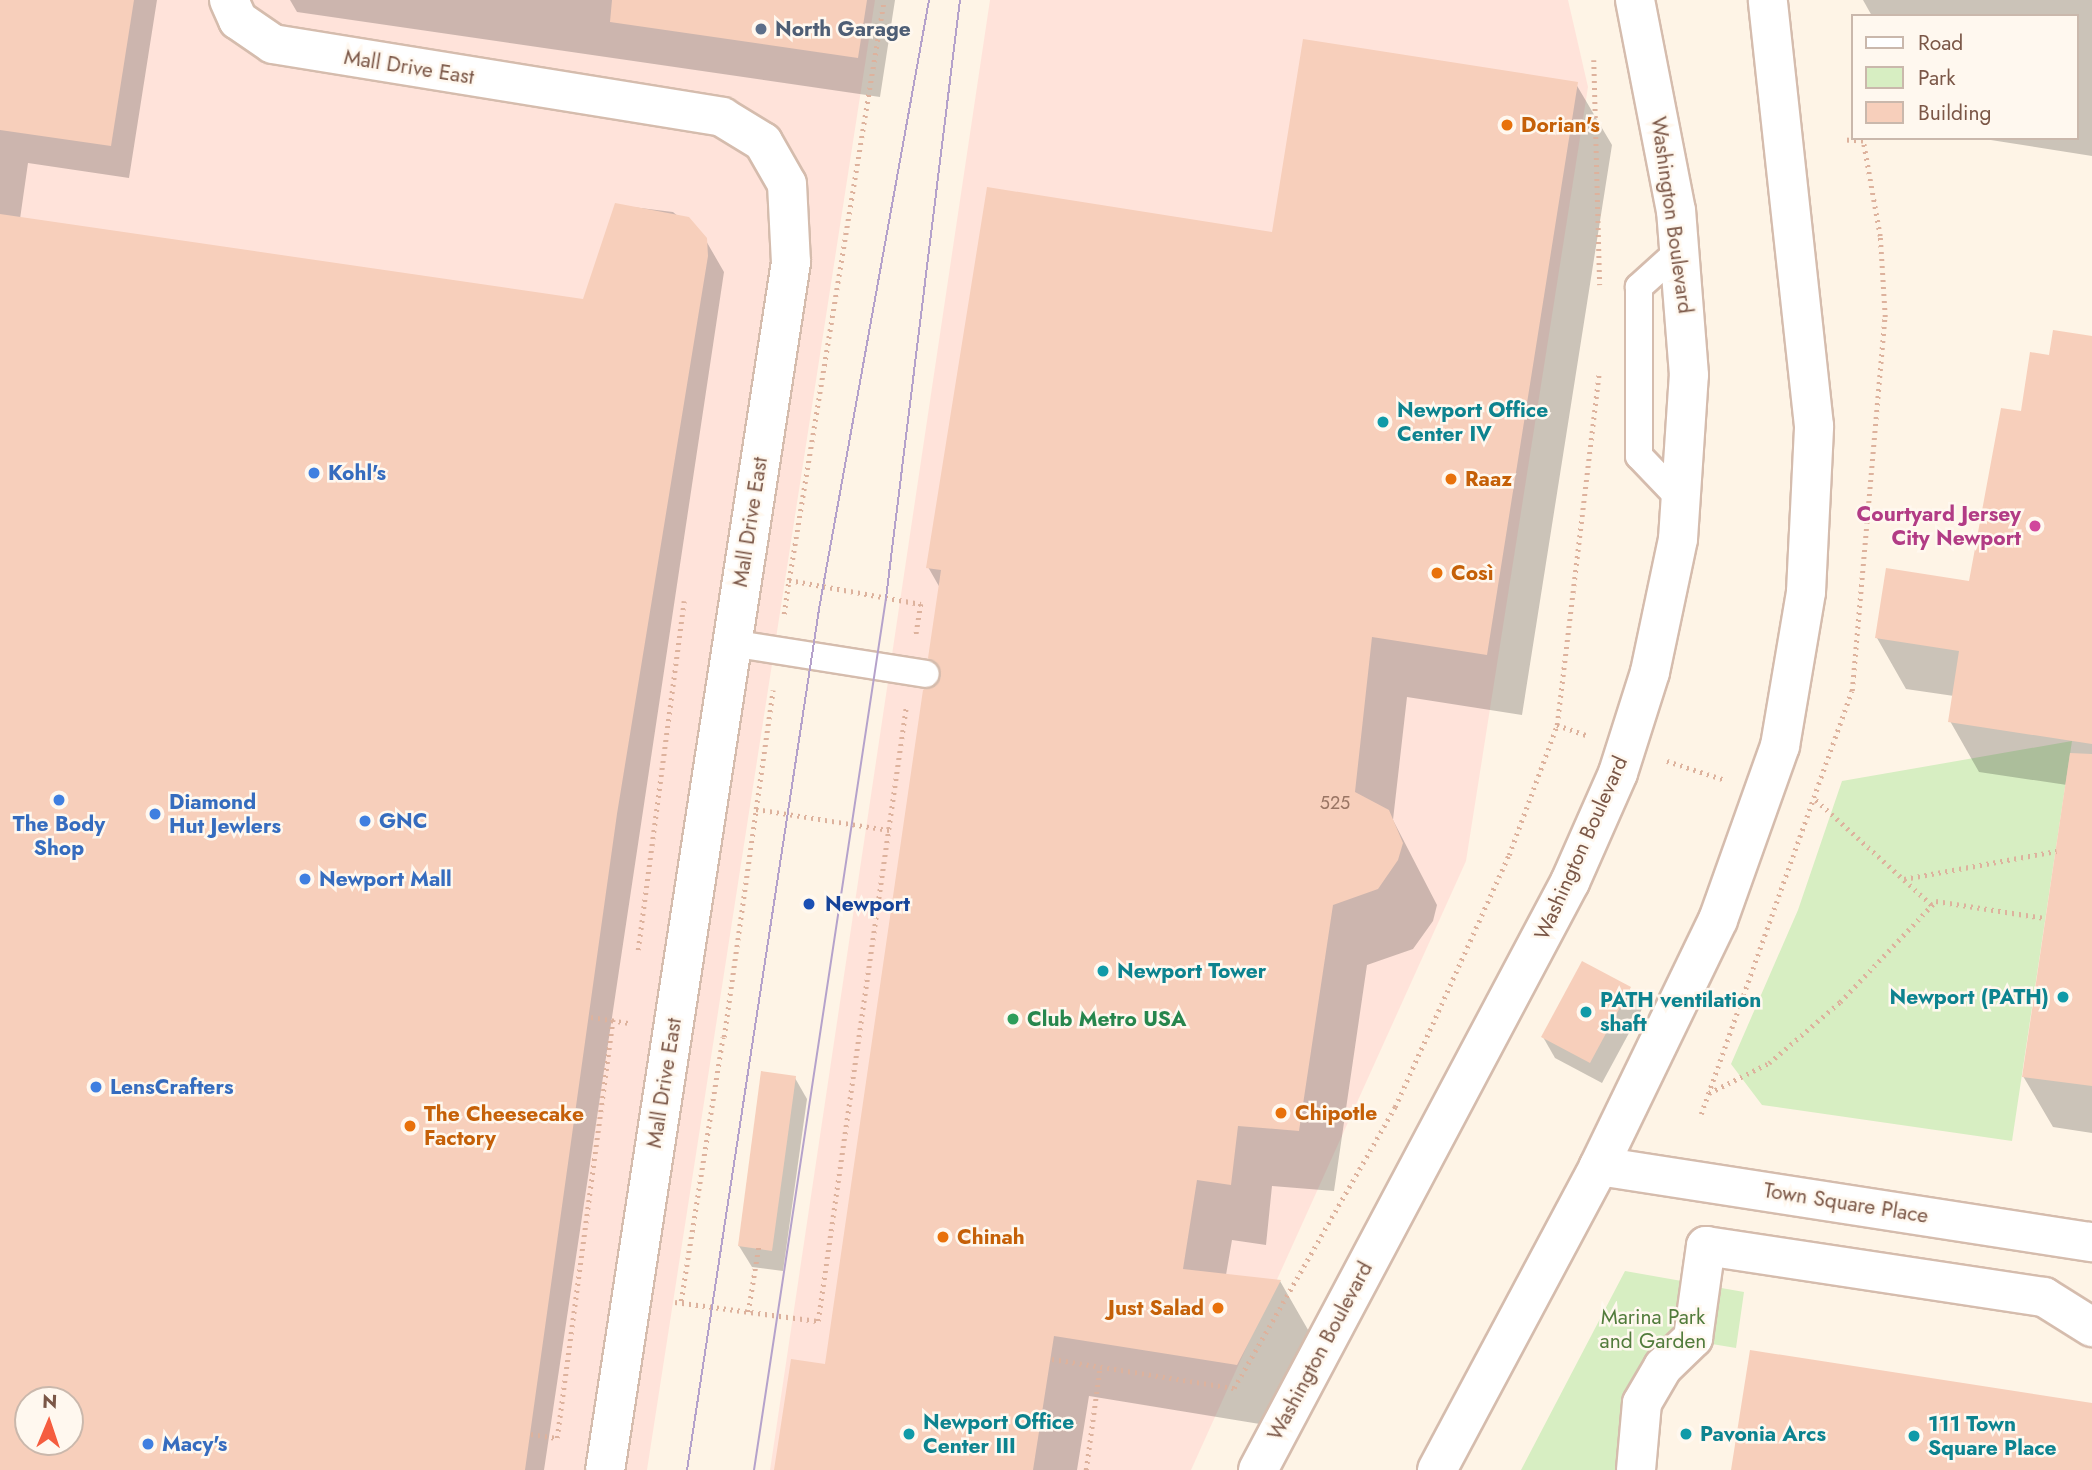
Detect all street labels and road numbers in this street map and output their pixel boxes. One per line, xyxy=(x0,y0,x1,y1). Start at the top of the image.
street label: Mall Drive East xyxy=(342,44,476,90)
street label: Washington Boulevard xyxy=(1646,115,1698,315)
street label: Mall Drive East xyxy=(727,455,773,589)
street label: Washington Boulevard xyxy=(1529,752,1633,944)
street label: Mall Drive East xyxy=(641,1016,687,1150)
street label: Town Square Place xyxy=(1762,1178,1930,1228)
street label: Washington Boulevard xyxy=(1262,1257,1378,1445)

